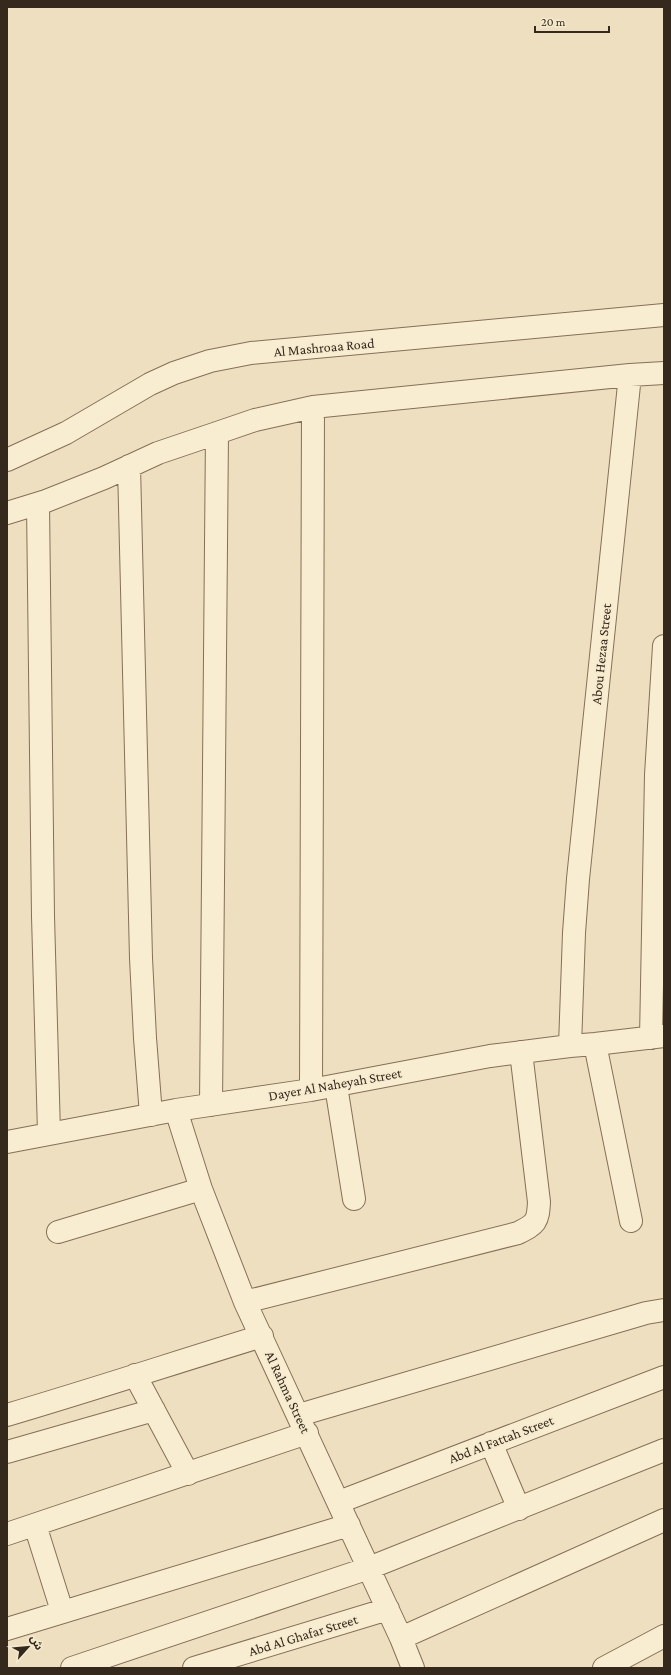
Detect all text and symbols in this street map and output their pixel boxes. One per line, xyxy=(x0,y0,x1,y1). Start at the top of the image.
scale bar xyxy=(535,8,609,34)
text: 20 m xyxy=(541,15,566,29)
street label: Al Mashroaa Road xyxy=(273,335,376,359)
street label: Abou Hezaa Street xyxy=(588,602,614,705)
street label: Dayer Al Naheyah Street xyxy=(267,1064,403,1104)
street label: Al Rahma Street xyxy=(262,1348,314,1436)
street label: Abd Al Fattah Street xyxy=(446,1412,556,1466)
street label: Abd Al Ghafar Street xyxy=(247,1611,360,1659)
north arrow xyxy=(8,1627,48,1667)
text: ش xyxy=(27,1633,46,1652)

